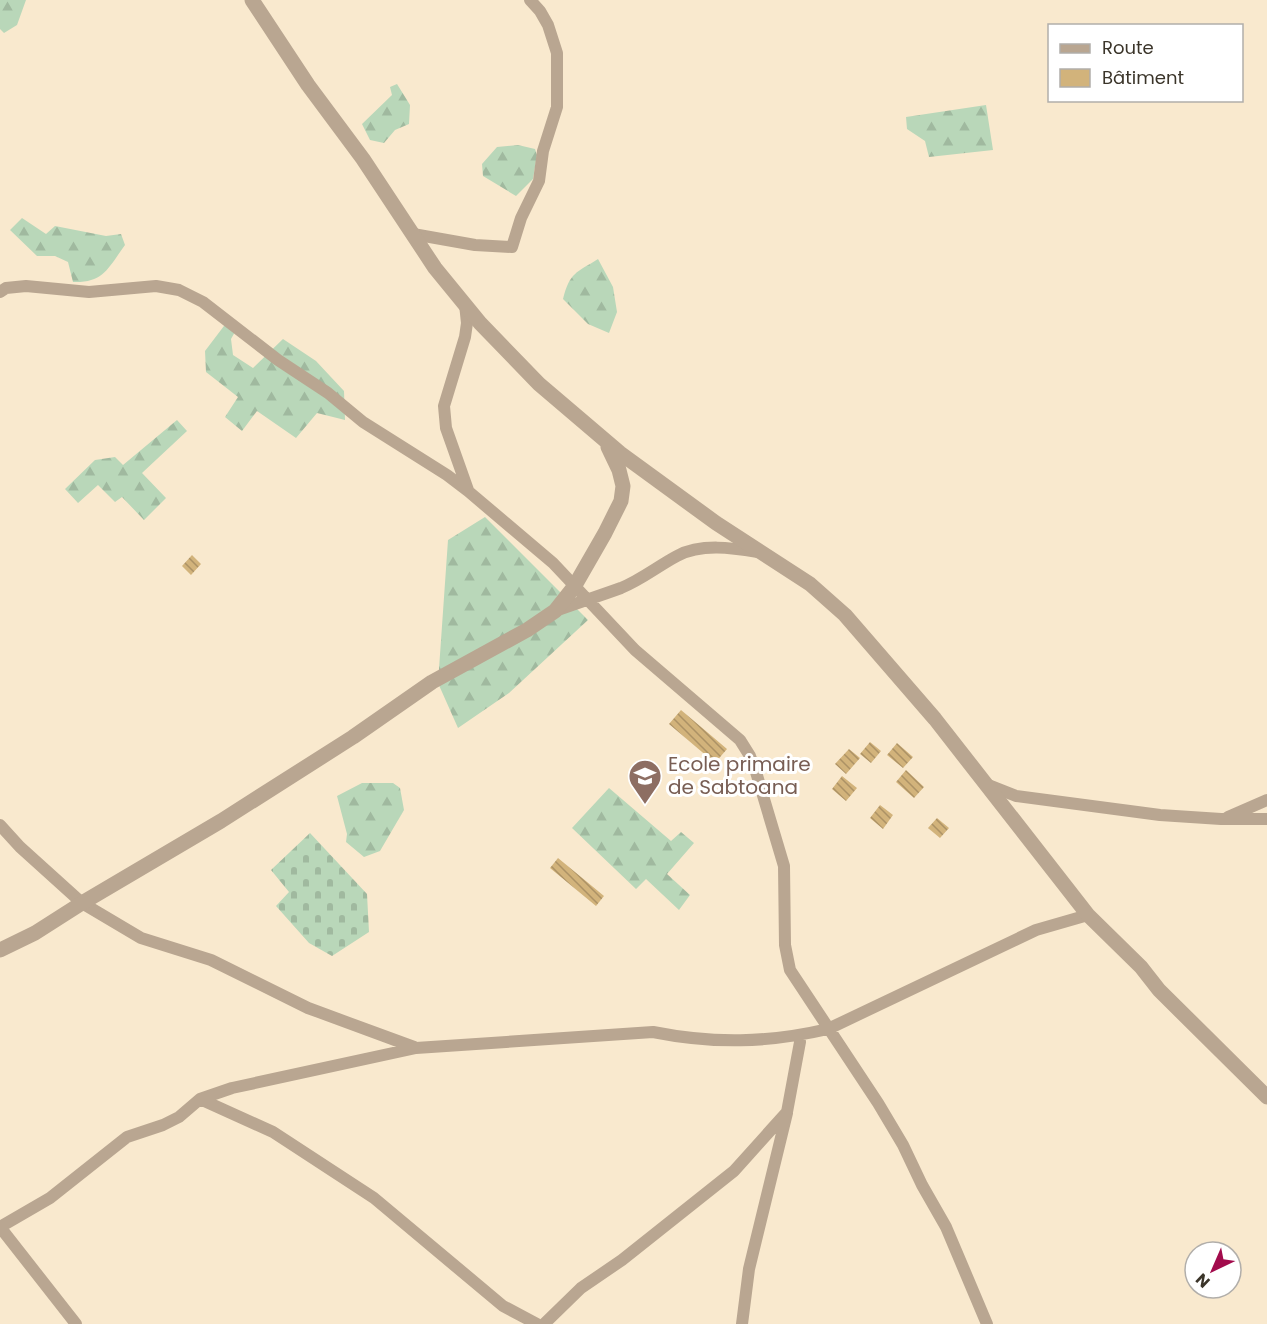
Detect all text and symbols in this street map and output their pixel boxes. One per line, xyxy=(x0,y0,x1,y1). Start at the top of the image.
legend xyxy=(1048,24,1243,102)
text: Route xyxy=(1102,35,1154,60)
text: Bâtiment xyxy=(1102,65,1184,90)
place label: Ecole primaire de Sabtoana xyxy=(668,750,811,801)
school or university icon: Ecole primaire de Sabtoana xyxy=(627,758,663,805)
north arrow xyxy=(1183,1240,1243,1300)
text: N xyxy=(1191,1268,1215,1293)

